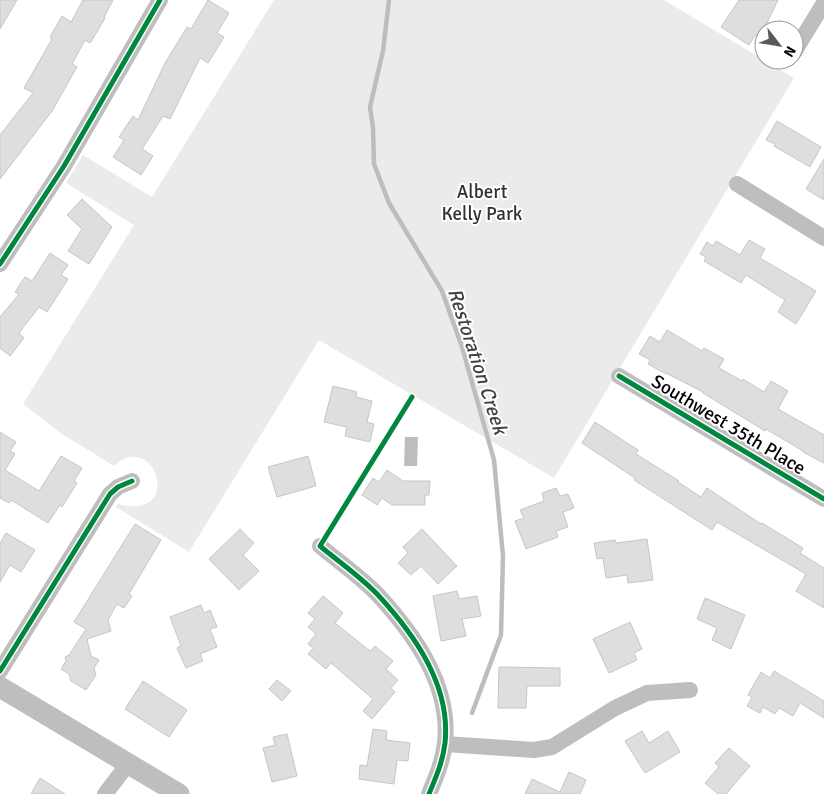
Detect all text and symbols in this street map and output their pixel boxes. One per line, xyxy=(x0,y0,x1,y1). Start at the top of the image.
north arrow xyxy=(754,20,804,70)
text: N xyxy=(780,43,800,60)
park label: Albert Kelly Park xyxy=(442,180,523,226)
water label: Restoration Creek xyxy=(442,285,514,439)
street label: Southwest 35th Place xyxy=(647,369,810,480)

